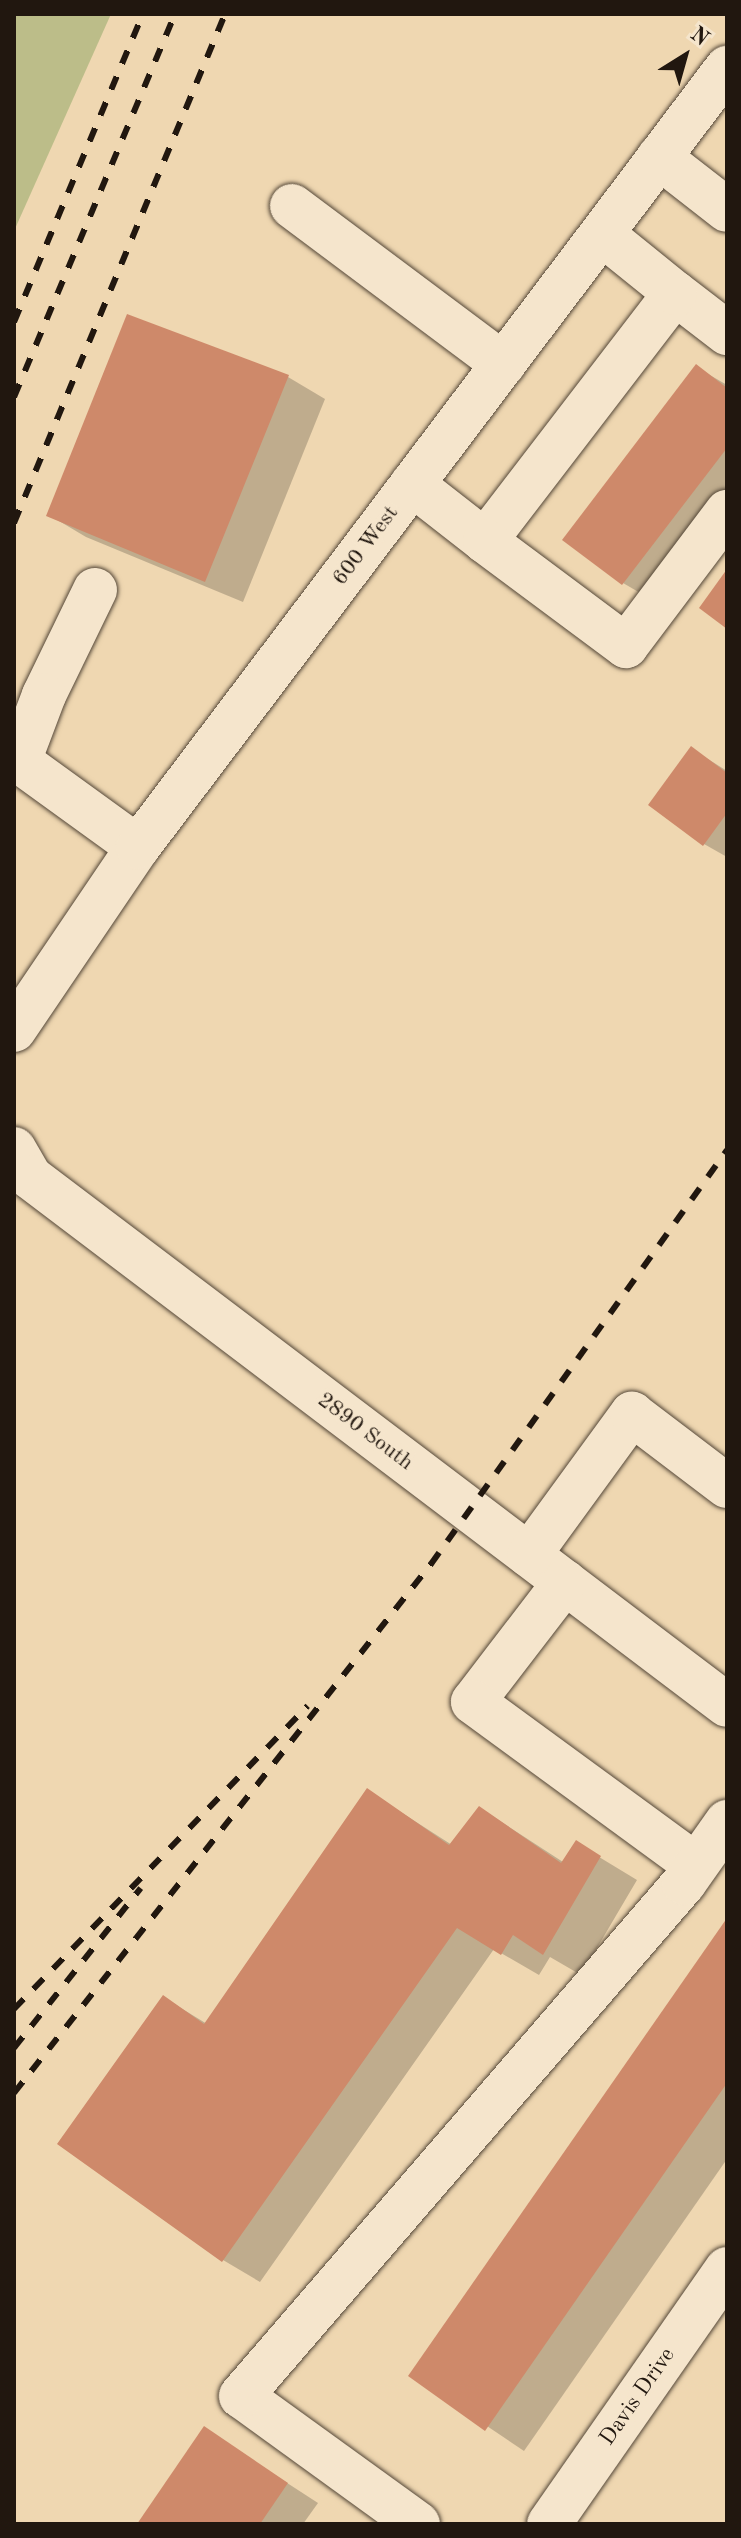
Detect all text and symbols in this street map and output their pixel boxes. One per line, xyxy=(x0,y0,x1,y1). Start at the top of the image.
north arrow xyxy=(645,16,725,96)
text: N xyxy=(686,23,713,51)
street label: 600 West xyxy=(327,501,405,591)
street label: 2890 South xyxy=(312,1387,418,1477)
street label: Davis Drive xyxy=(595,2343,681,2451)

